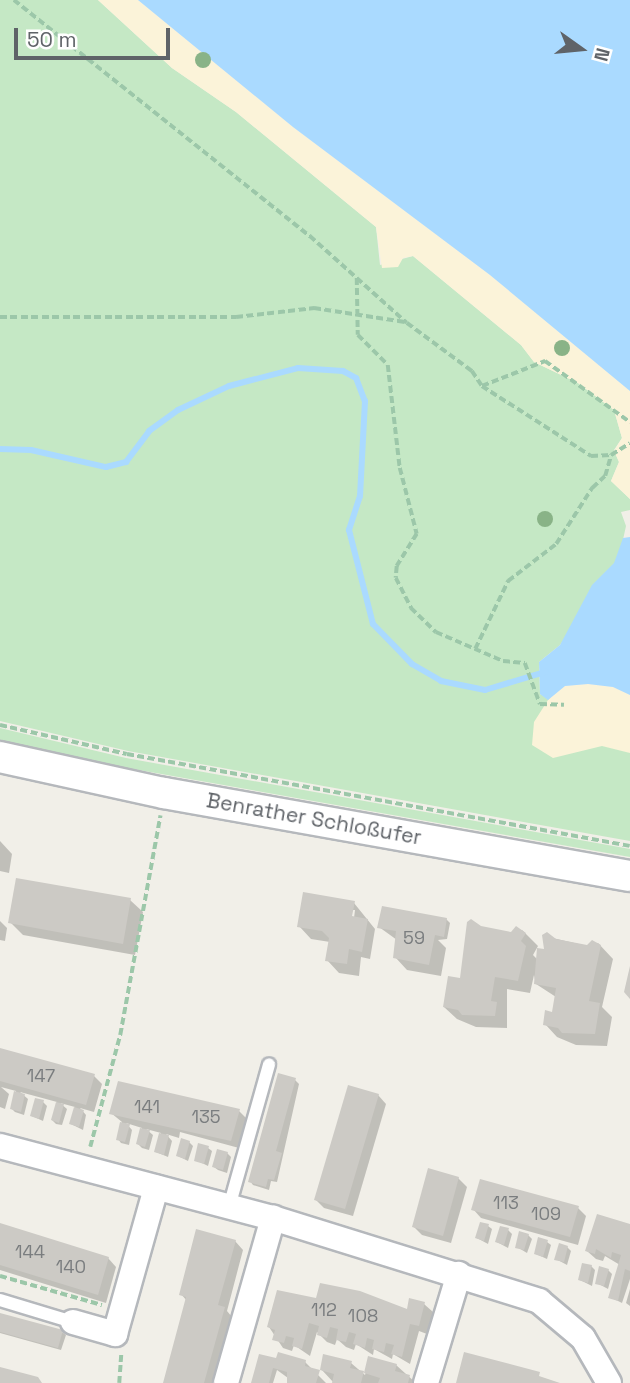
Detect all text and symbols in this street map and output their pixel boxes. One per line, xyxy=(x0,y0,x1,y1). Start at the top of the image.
scale bar xyxy=(18,14,173,58)
north arrow xyxy=(546,14,616,84)
text: 50 m xyxy=(27,26,77,53)
text: N xyxy=(588,45,615,64)
street label: Benrather Schloßufer xyxy=(204,788,424,850)
house number: 59 xyxy=(403,927,425,949)
house number: 147 xyxy=(27,1065,55,1087)
house number: 141 xyxy=(134,1096,160,1118)
house number: 135 xyxy=(191,1106,221,1128)
house number: 113 xyxy=(493,1192,519,1214)
house number: 109 xyxy=(531,1203,561,1225)
house number: 144 xyxy=(15,1241,45,1263)
house number: 140 xyxy=(56,1256,86,1278)
house number: 112 xyxy=(311,1299,337,1321)
house number: 108 xyxy=(348,1305,378,1327)

